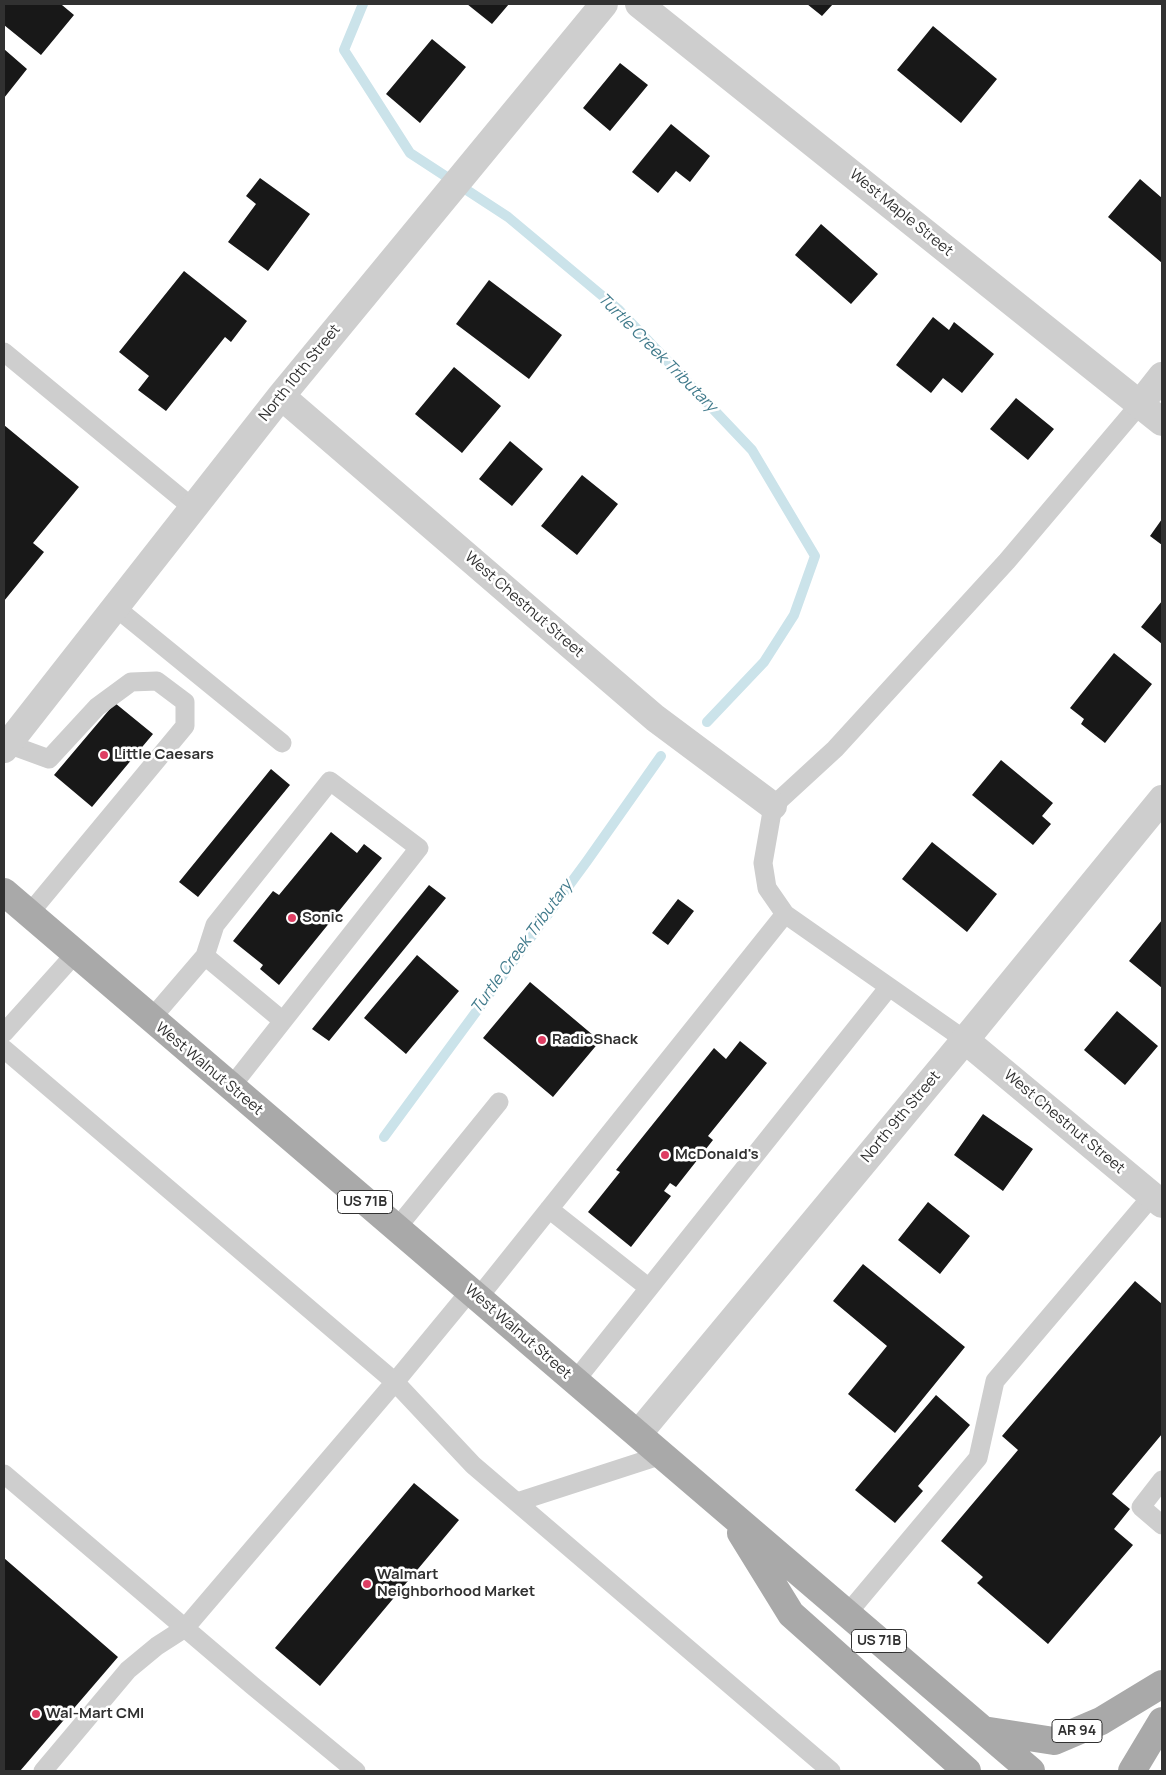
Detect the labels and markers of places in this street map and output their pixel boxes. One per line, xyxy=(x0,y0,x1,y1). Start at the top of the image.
place label: Little Caesars xyxy=(114,746,214,764)
marker: Little Caesars xyxy=(98,749,110,761)
place label: Sonic xyxy=(302,909,343,927)
marker: Sonic xyxy=(286,912,298,924)
place label: RadioShack xyxy=(552,1031,638,1049)
marker: RadioShack xyxy=(536,1034,548,1046)
place label: McDonald's xyxy=(675,1146,759,1164)
marker: McDonald's xyxy=(659,1149,671,1161)
place label: Walmart Neighborhood Market xyxy=(377,1566,535,1601)
marker: Walmart Neighborhood Market xyxy=(361,1578,373,1590)
place label: Wal-Mart CMI xyxy=(46,1705,144,1723)
marker: Wal-Mart CMI xyxy=(30,1708,42,1720)

